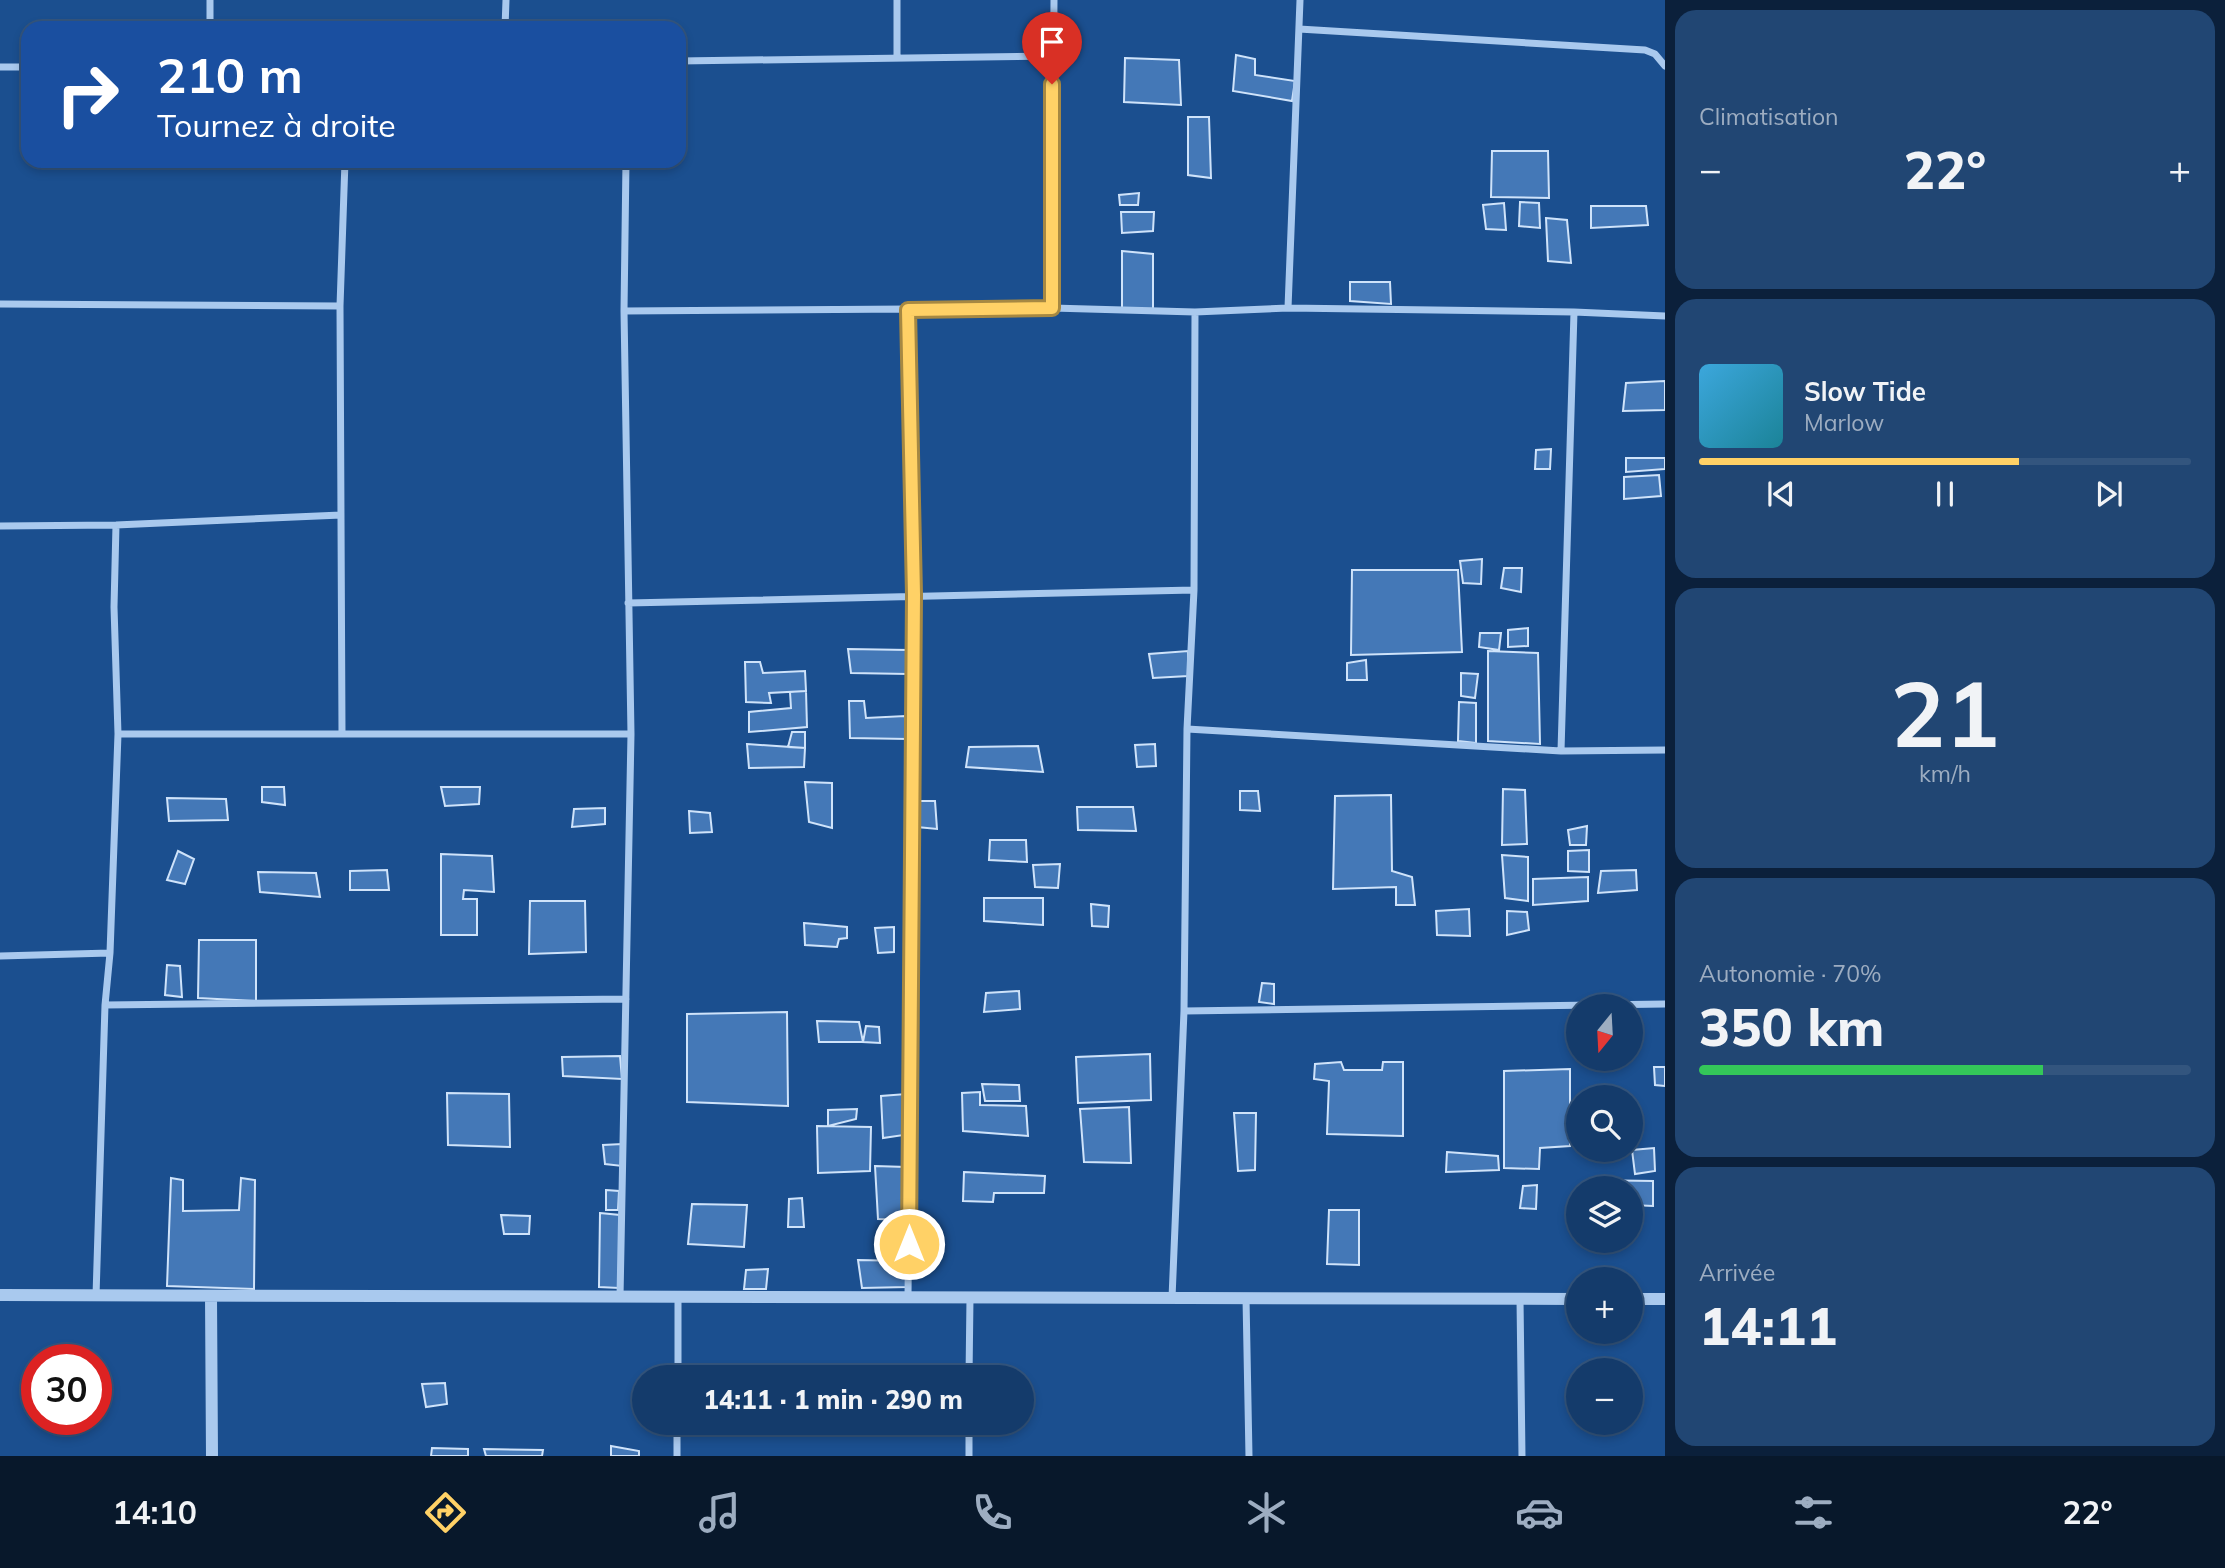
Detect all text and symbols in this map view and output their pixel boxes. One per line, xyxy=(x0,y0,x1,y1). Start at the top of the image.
pin xyxy=(1022,12.0,1082,84)
icon: arrive xyxy=(1033,23,1071,61)
text: 210 m xyxy=(157,44,303,105)
icon: right xyxy=(42,49,133,140)
text: Climatisation xyxy=(1699,102,1839,131)
text: Tournez à droite xyxy=(157,105,396,145)
text: 22° xyxy=(1904,137,1986,202)
text: − xyxy=(1699,145,1722,193)
text: + xyxy=(2168,145,2191,193)
text: Slow Tide xyxy=(1804,375,1926,408)
text: Marlow xyxy=(1804,408,1884,437)
icon: previous xyxy=(1762,475,1800,513)
icon: pause xyxy=(1926,475,1964,513)
icon: next xyxy=(2090,475,2128,513)
text: 21 xyxy=(1890,656,2000,770)
text: km/h xyxy=(1919,759,1971,788)
text: Autonomie · 70% xyxy=(1699,959,1882,988)
north arrow xyxy=(1566,994,1643,1071)
map controls xyxy=(1566,994,1643,1435)
text: 350 km xyxy=(1699,994,1884,1059)
button: search xyxy=(1566,1085,1643,1162)
button: layers xyxy=(1566,1176,1643,1253)
position arrow xyxy=(872,1207,946,1281)
text: Arrivée xyxy=(1699,1258,1775,1287)
button: + xyxy=(1566,1267,1643,1344)
text: 14:11 xyxy=(1699,1293,1837,1358)
speed limit sign: 30 xyxy=(21,1344,112,1435)
button: − xyxy=(1566,1358,1643,1435)
text: 14:11 · 1 min · 290 m xyxy=(703,1383,963,1416)
icon: directions xyxy=(421,1488,470,1537)
icon: music xyxy=(695,1488,744,1537)
icon: phone xyxy=(968,1488,1017,1537)
icon: climate xyxy=(1242,1488,1291,1537)
icon: car xyxy=(1515,1488,1564,1537)
icon: filters xyxy=(1789,1488,1838,1537)
text: 14:10 xyxy=(112,1492,197,1532)
text: 22° xyxy=(2062,1492,2113,1532)

